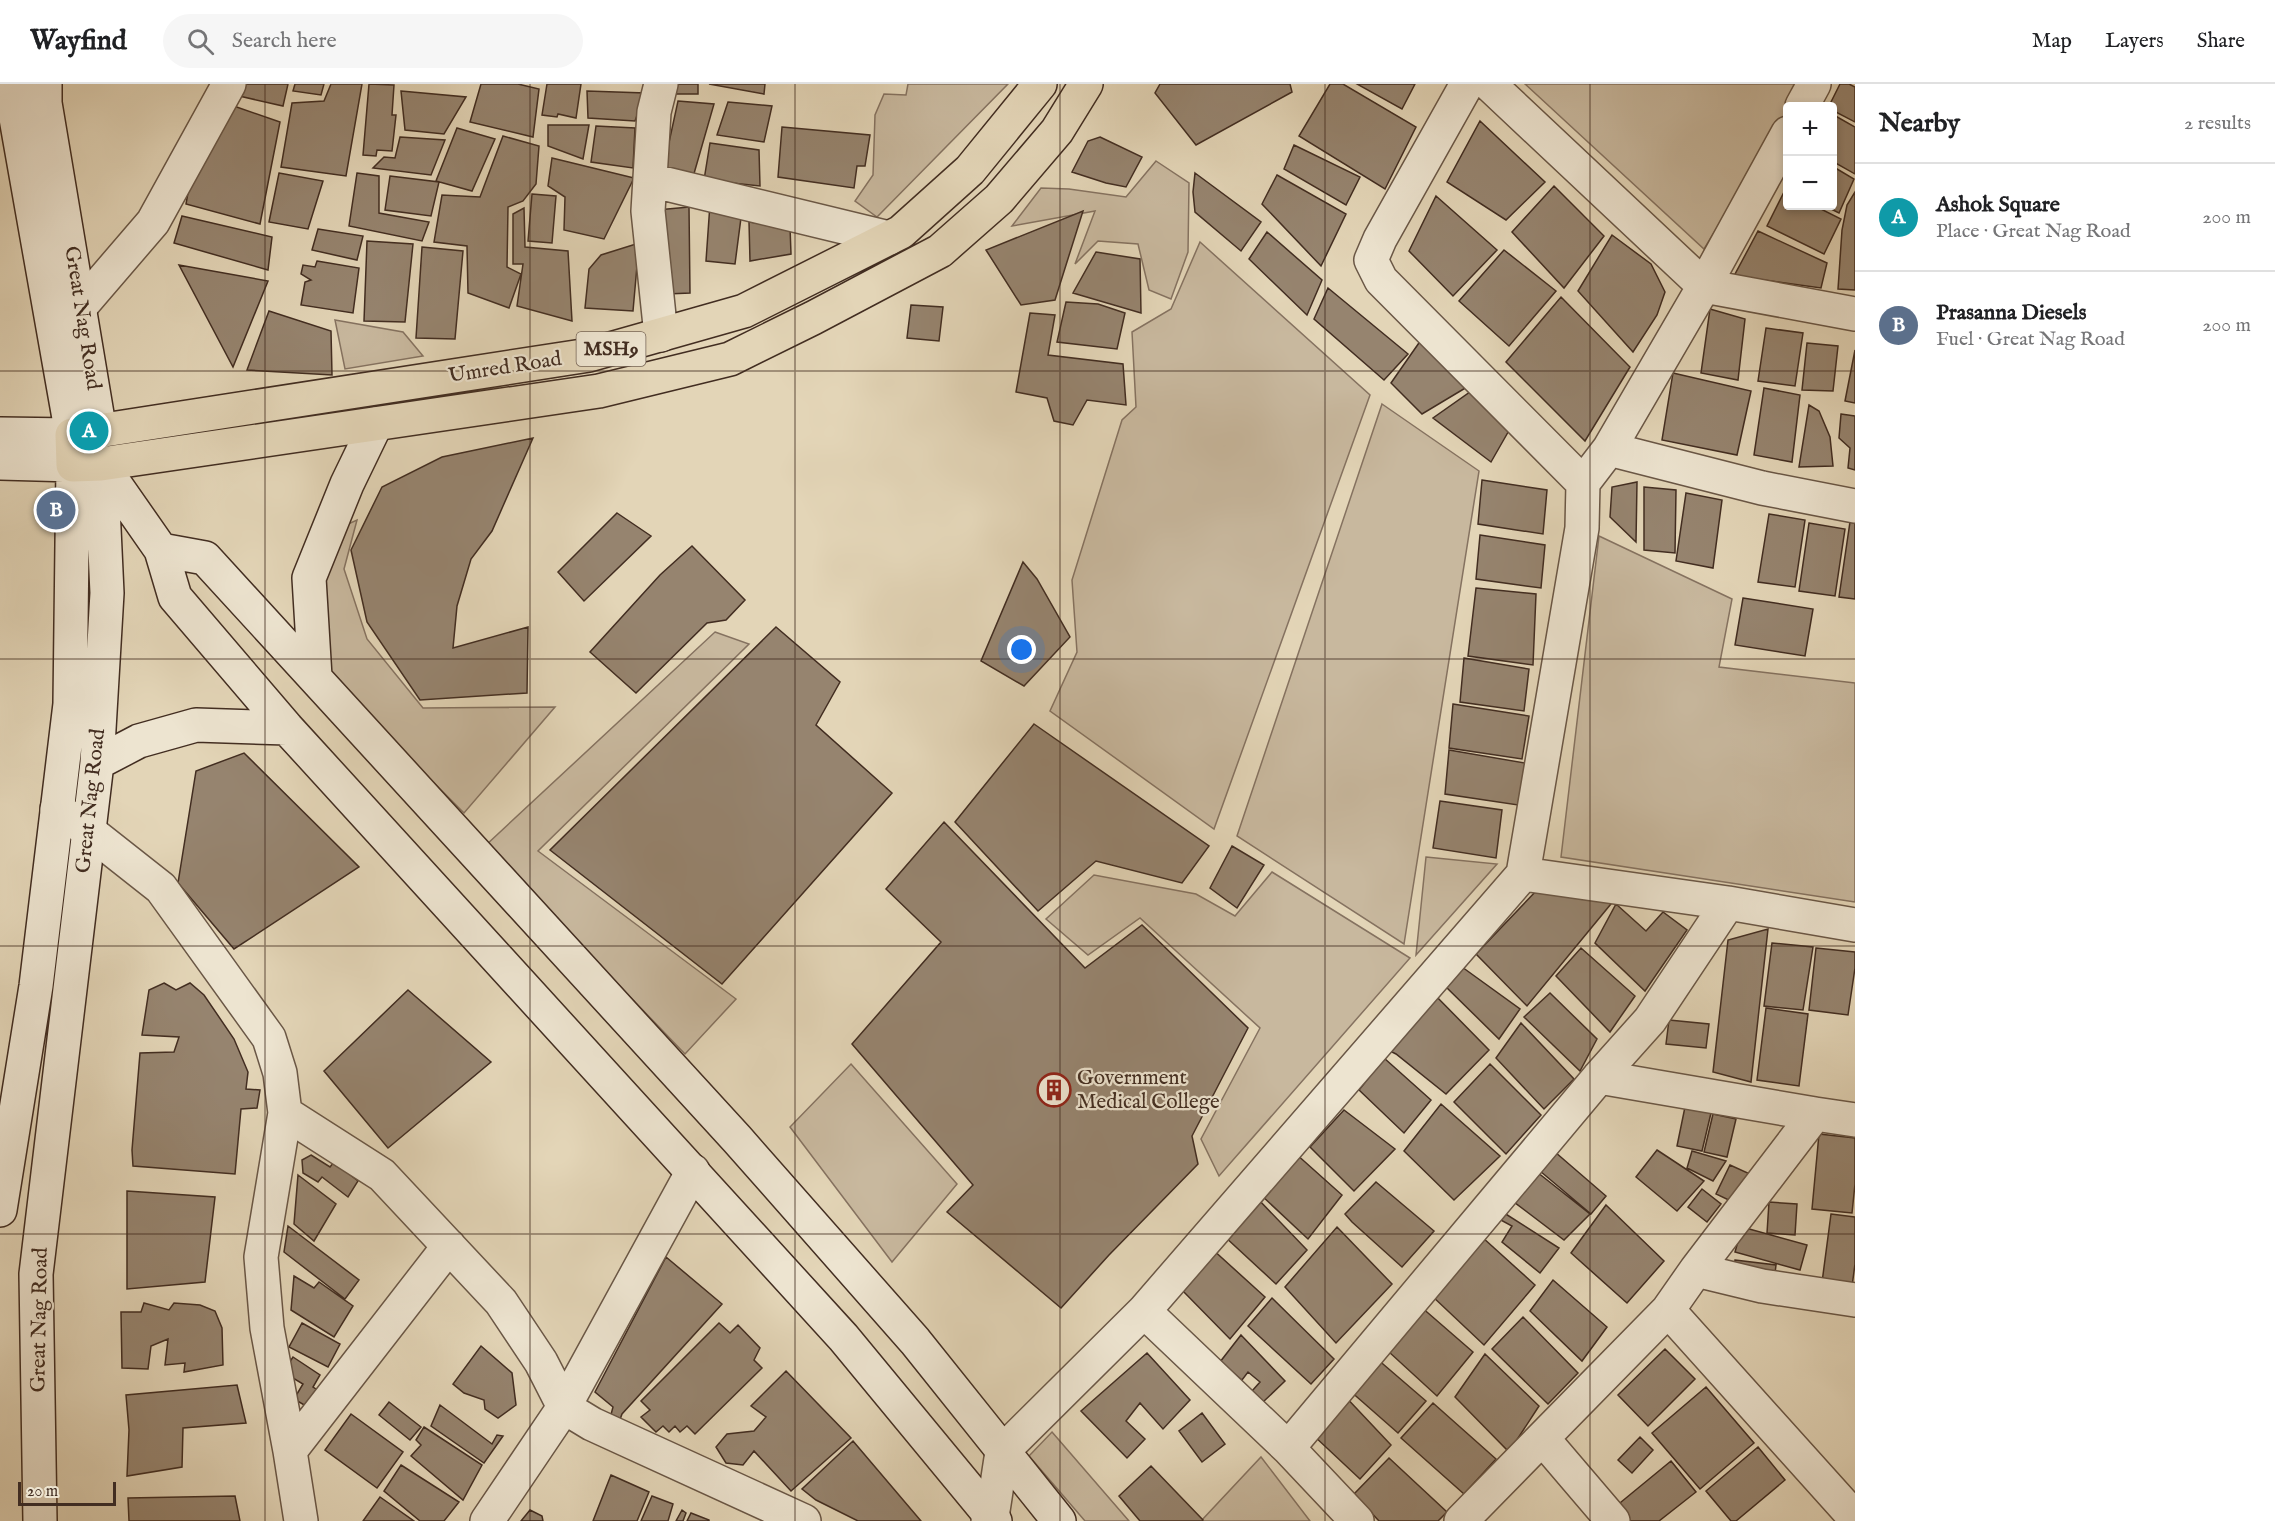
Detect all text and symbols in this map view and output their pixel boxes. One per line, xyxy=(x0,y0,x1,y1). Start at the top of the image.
search box xyxy=(163,14,583,68)
text: Wayfind xyxy=(30,24,127,59)
icon: search xyxy=(184,25,217,58)
text: Search here xyxy=(232,27,337,55)
text: Map xyxy=(2032,28,2072,55)
text: Layers xyxy=(2105,28,2164,55)
text: Share xyxy=(2197,28,2245,55)
map controls xyxy=(1783,102,1837,210)
button: + xyxy=(1783,102,1837,156)
text: Nearby xyxy=(1879,107,1960,140)
text: 2 results xyxy=(2184,111,2251,136)
button: − xyxy=(1783,156,1837,210)
text: Ashok Square xyxy=(1936,191,2060,219)
text: A xyxy=(1892,205,1905,230)
text: 200 m xyxy=(2202,205,2251,230)
text: Place · Great Nag Road xyxy=(1936,219,2131,244)
street label: Great Nag Road xyxy=(57,244,107,393)
text: Prasanna Diesels xyxy=(1936,299,2086,327)
text: B xyxy=(1892,313,1905,338)
text: 200 m xyxy=(2202,313,2251,338)
text: Fuel · Great Nag Road xyxy=(1936,327,2125,352)
road number: MSH9 xyxy=(576,332,646,366)
street label: Umred Road xyxy=(447,346,564,390)
pin: A xyxy=(70,408,109,454)
pin: B xyxy=(36,488,76,532)
your location xyxy=(1007,635,1036,664)
street label: Great Nag Road xyxy=(70,727,112,875)
place label: Government Medical College xyxy=(1077,1065,1220,1116)
building icon: Government Medical College xyxy=(1036,1072,1072,1108)
street label: Great Nag Road xyxy=(25,1246,55,1393)
scale bar xyxy=(18,1479,116,1506)
text: 20 m xyxy=(27,1482,58,1502)

